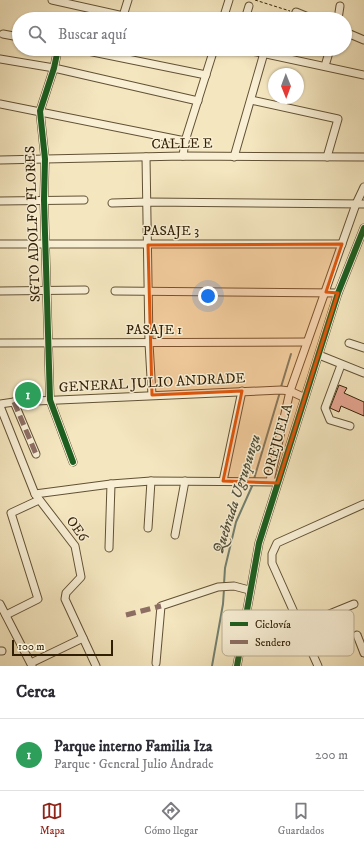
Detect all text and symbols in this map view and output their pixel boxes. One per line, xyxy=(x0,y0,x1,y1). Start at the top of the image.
search box xyxy=(12,12,352,56)
icon: search xyxy=(26,23,48,45)
text: Buscar aquí xyxy=(58,25,126,44)
north arrow xyxy=(268,68,304,104)
street label: CALLE E xyxy=(151,134,213,154)
street label: SGTO ADOLFO FLORES xyxy=(21,146,45,302)
street label: PASAJE 3 xyxy=(143,222,199,240)
your location xyxy=(198,286,218,306)
street label: PASAJE 1 xyxy=(126,321,182,339)
street label: GENERAL JULIO ANDRADE xyxy=(58,369,246,397)
pin: 1 xyxy=(15,380,41,410)
street label: OREJUELA xyxy=(259,401,297,478)
water label: Quebrada Ugrupungu xyxy=(209,432,265,556)
street label: OE6 xyxy=(62,513,93,546)
legend xyxy=(222,610,354,656)
text: Ciclovía xyxy=(255,618,291,632)
text: Sendero xyxy=(255,636,291,650)
scale bar xyxy=(12,638,113,657)
text: 100 m xyxy=(18,640,44,654)
text: Cerca xyxy=(16,681,55,703)
text: Parque interno Familia Iza xyxy=(54,737,213,756)
text: 1 xyxy=(27,747,31,763)
text: 200 m xyxy=(315,747,348,763)
text: Parque · General Julio Andrade xyxy=(54,756,214,772)
tab: Mapa xyxy=(40,800,65,838)
tab: Cómo llegar xyxy=(144,800,198,838)
tab: Guardados xyxy=(278,800,324,838)

